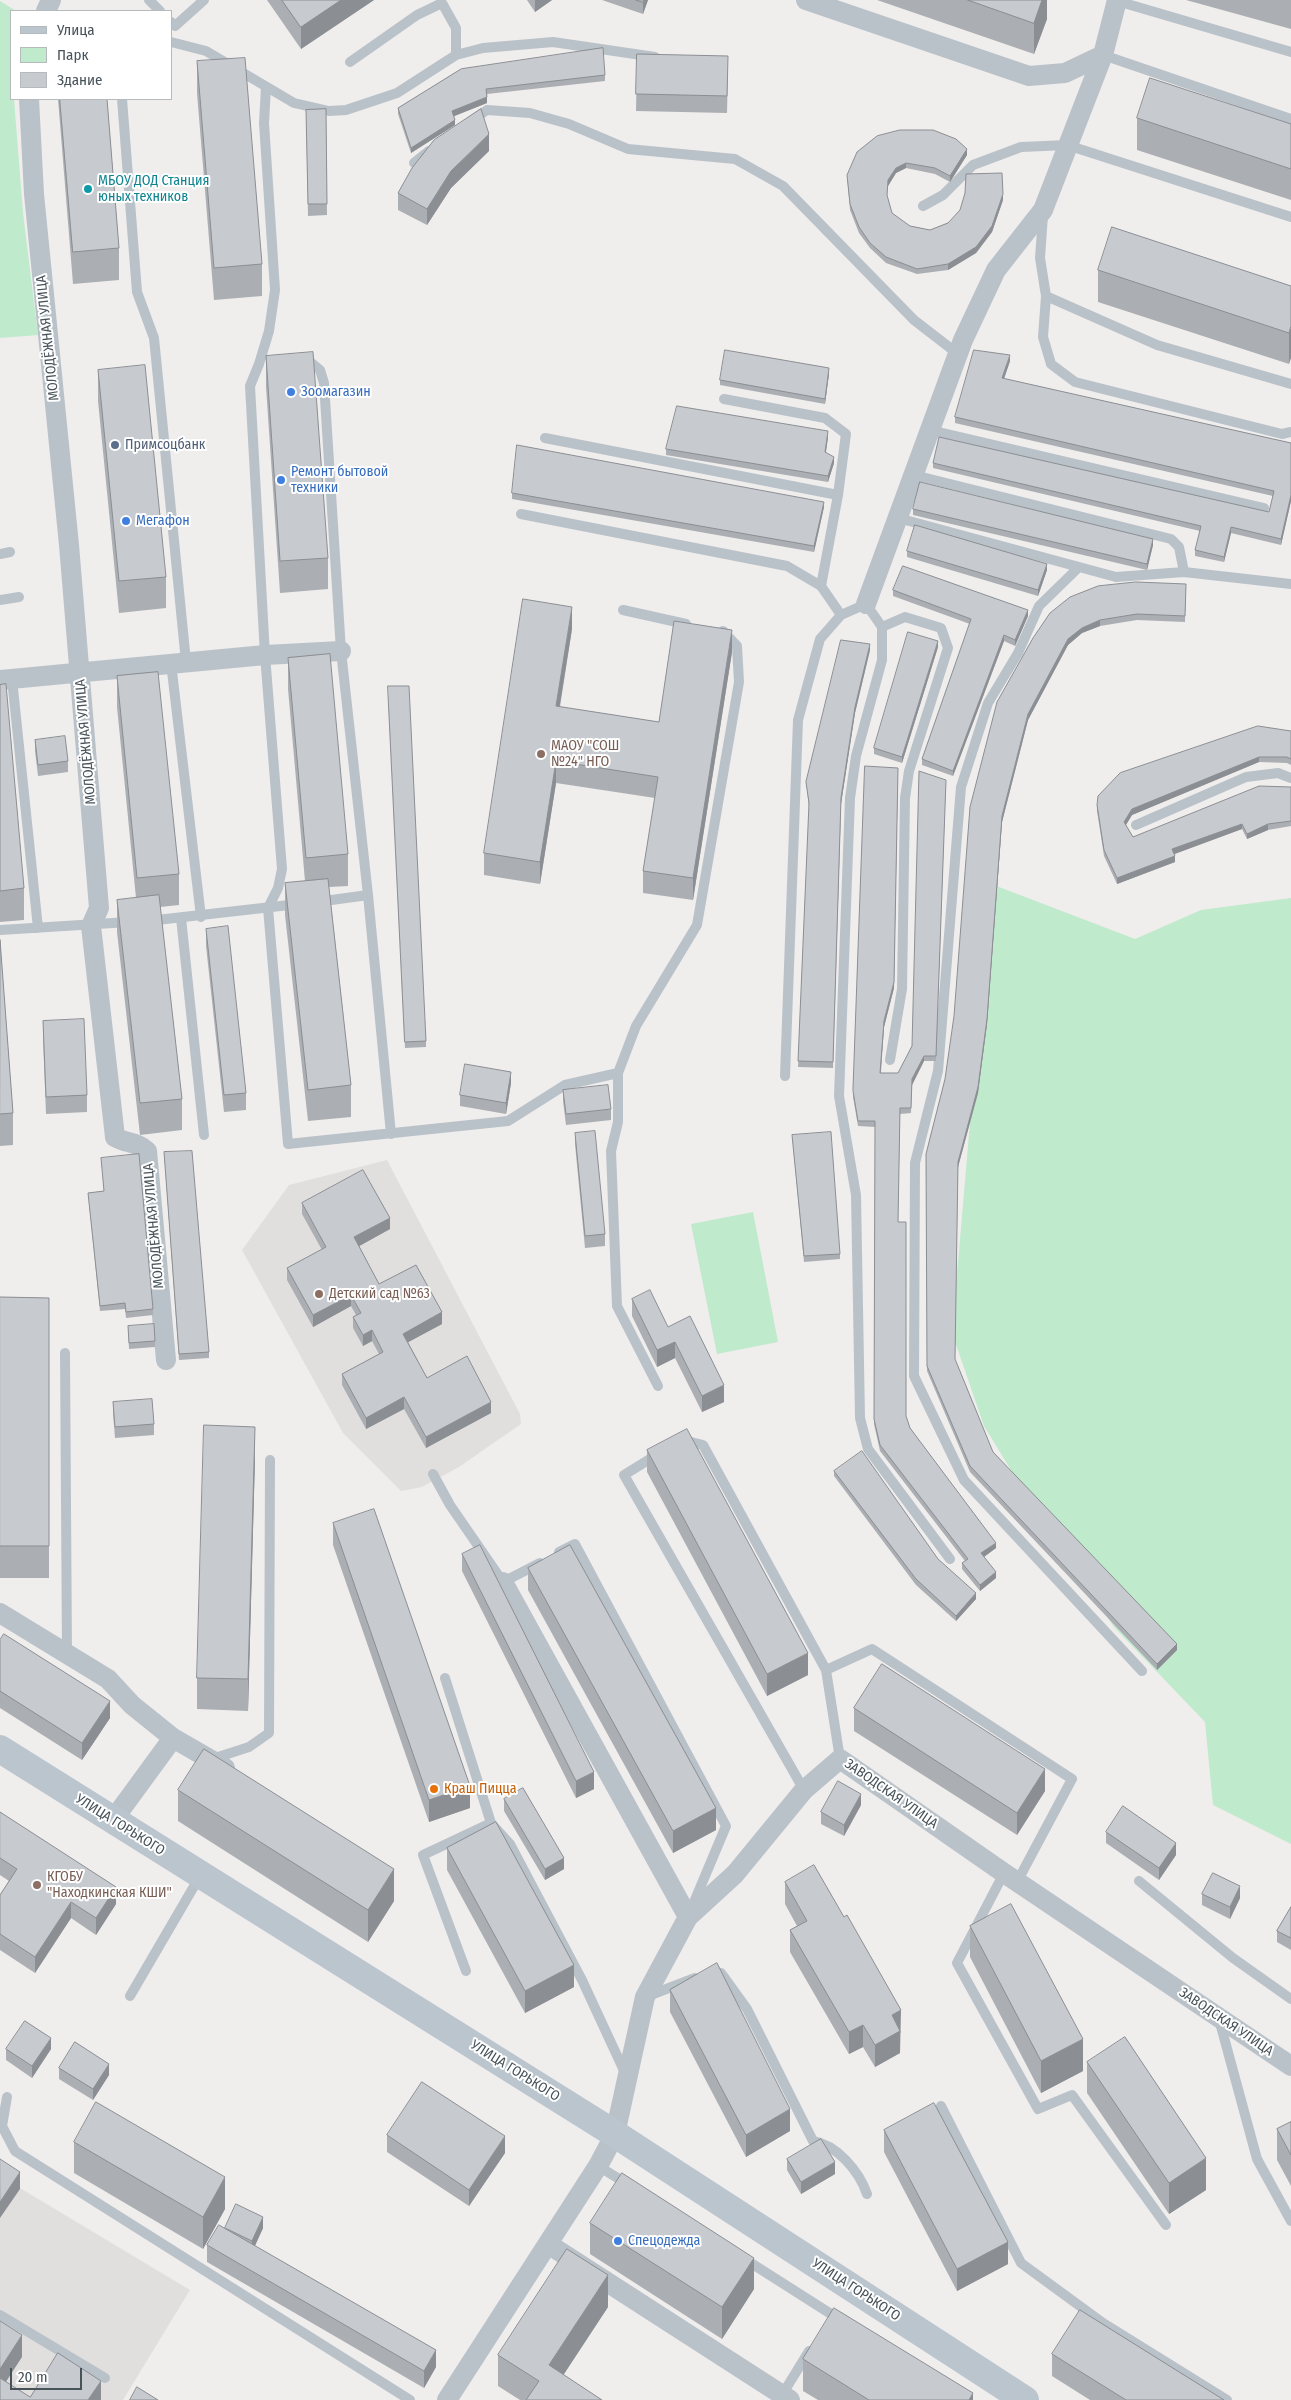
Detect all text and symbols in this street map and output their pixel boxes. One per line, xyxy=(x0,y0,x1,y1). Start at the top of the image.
legend xyxy=(10,10,172,100)
text: Улица xyxy=(57,21,95,39)
text: Парк xyxy=(57,46,88,64)
text: Здание xyxy=(57,71,103,89)
place label: МБОУ ДОД Станция юных техников xyxy=(98,173,209,206)
marker: МБОУ ДОД Станция юных техников xyxy=(82,183,94,195)
street label: МОЛОДЁЖНАЯ УЛИЦА xyxy=(33,275,63,401)
place label: Зоомагазин xyxy=(301,384,371,400)
marker: Зоомагазин xyxy=(285,386,297,398)
place label: Примсоцбанк xyxy=(125,437,205,453)
marker: Примсоцбанк xyxy=(109,439,121,451)
place label: Ремонт бытовой техники xyxy=(291,464,388,497)
marker: Ремонт бытовой техники xyxy=(275,474,287,486)
place label: Мегафон xyxy=(136,513,190,529)
marker: Мегафон xyxy=(120,515,132,527)
street label: МОЛОДЁЖНАЯ УЛИЦА xyxy=(72,679,100,805)
place label: МАОУ "СОШ №24" НГО xyxy=(551,738,619,770)
marker: МАОУ "СОШ №24" НГО xyxy=(535,748,547,760)
street label: МОЛОДЁЖНАЯ УЛИЦА xyxy=(140,1163,168,1289)
place label: Детский сад №63 xyxy=(329,1286,430,1302)
marker: Детский сад №63 xyxy=(313,1288,325,1300)
street label: ЗАВОДСКАЯ УЛИЦА xyxy=(841,1756,941,1832)
place label: Краш Пицца xyxy=(444,1781,517,1797)
marker: Краш Пицца xyxy=(428,1783,440,1795)
street label: УЛИЦА ГОРЬКОГО xyxy=(72,1791,168,1859)
place label: КГОБУ "Находкинская КШИ" xyxy=(47,1869,172,1901)
marker: КГОБУ "Находкинская КШИ" xyxy=(31,1879,43,1891)
street label: ЗАВОДСКАЯ УЛИЦА xyxy=(1176,1984,1276,2060)
street label: УЛИЦА ГОРЬКОГО xyxy=(467,2037,563,2105)
place label: Спецодежда xyxy=(628,2233,700,2249)
marker: Спецодежда xyxy=(612,2235,624,2247)
street label: УЛИЦА ГОРЬКОГО xyxy=(809,2255,903,2325)
scale bar xyxy=(12,2358,85,2390)
text: 20 m xyxy=(18,2368,48,2386)

